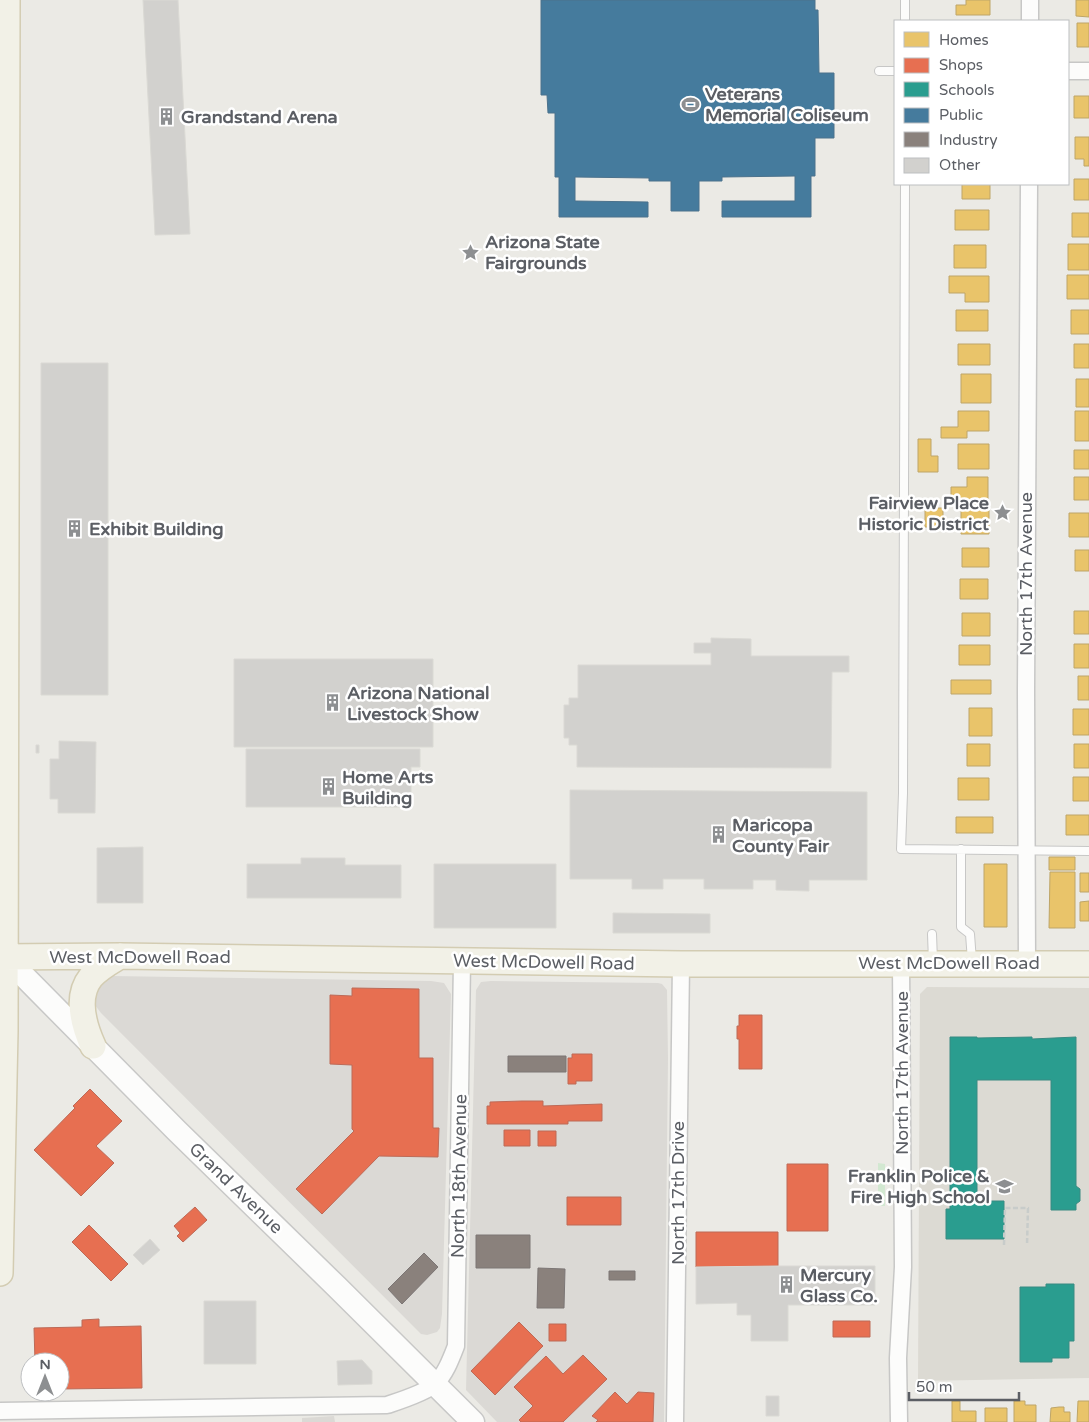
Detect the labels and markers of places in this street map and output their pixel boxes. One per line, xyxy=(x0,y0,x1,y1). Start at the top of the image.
place label: Veterans Memorial Coliseum xyxy=(705,83,869,126)
sports icon: Veterans Memorial Coliseum xyxy=(681,94,701,114)
place label: Grandstand Arena xyxy=(181,106,338,128)
building icon: Grandstand Arena xyxy=(157,107,177,127)
place label: Arizona State Fairgrounds xyxy=(485,231,600,274)
place icon: Arizona State Fairgrounds xyxy=(461,242,481,262)
place label: Fairview Place Historic District xyxy=(858,492,989,535)
place icon: Fairview Place Historic District xyxy=(993,503,1013,523)
place label: Exhibit Building xyxy=(89,518,224,540)
building icon: Exhibit Building xyxy=(65,519,85,539)
place label: Arizona National Livestock Show xyxy=(347,682,490,725)
building icon: Arizona National Livestock Show xyxy=(323,693,343,713)
place label: Home Arts Building xyxy=(342,766,434,809)
building icon: Home Arts Building xyxy=(318,777,338,797)
place label: Maricopa County Fair xyxy=(732,814,830,857)
building icon: Maricopa County Fair xyxy=(708,825,728,845)
place label: Franklin Police & Fire High School xyxy=(848,1165,990,1208)
school or university icon: Franklin Police & Fire High School xyxy=(994,1176,1014,1196)
place label: Mercury Glass Co. xyxy=(800,1264,878,1307)
building icon: Mercury Glass Co. xyxy=(776,1275,796,1295)

